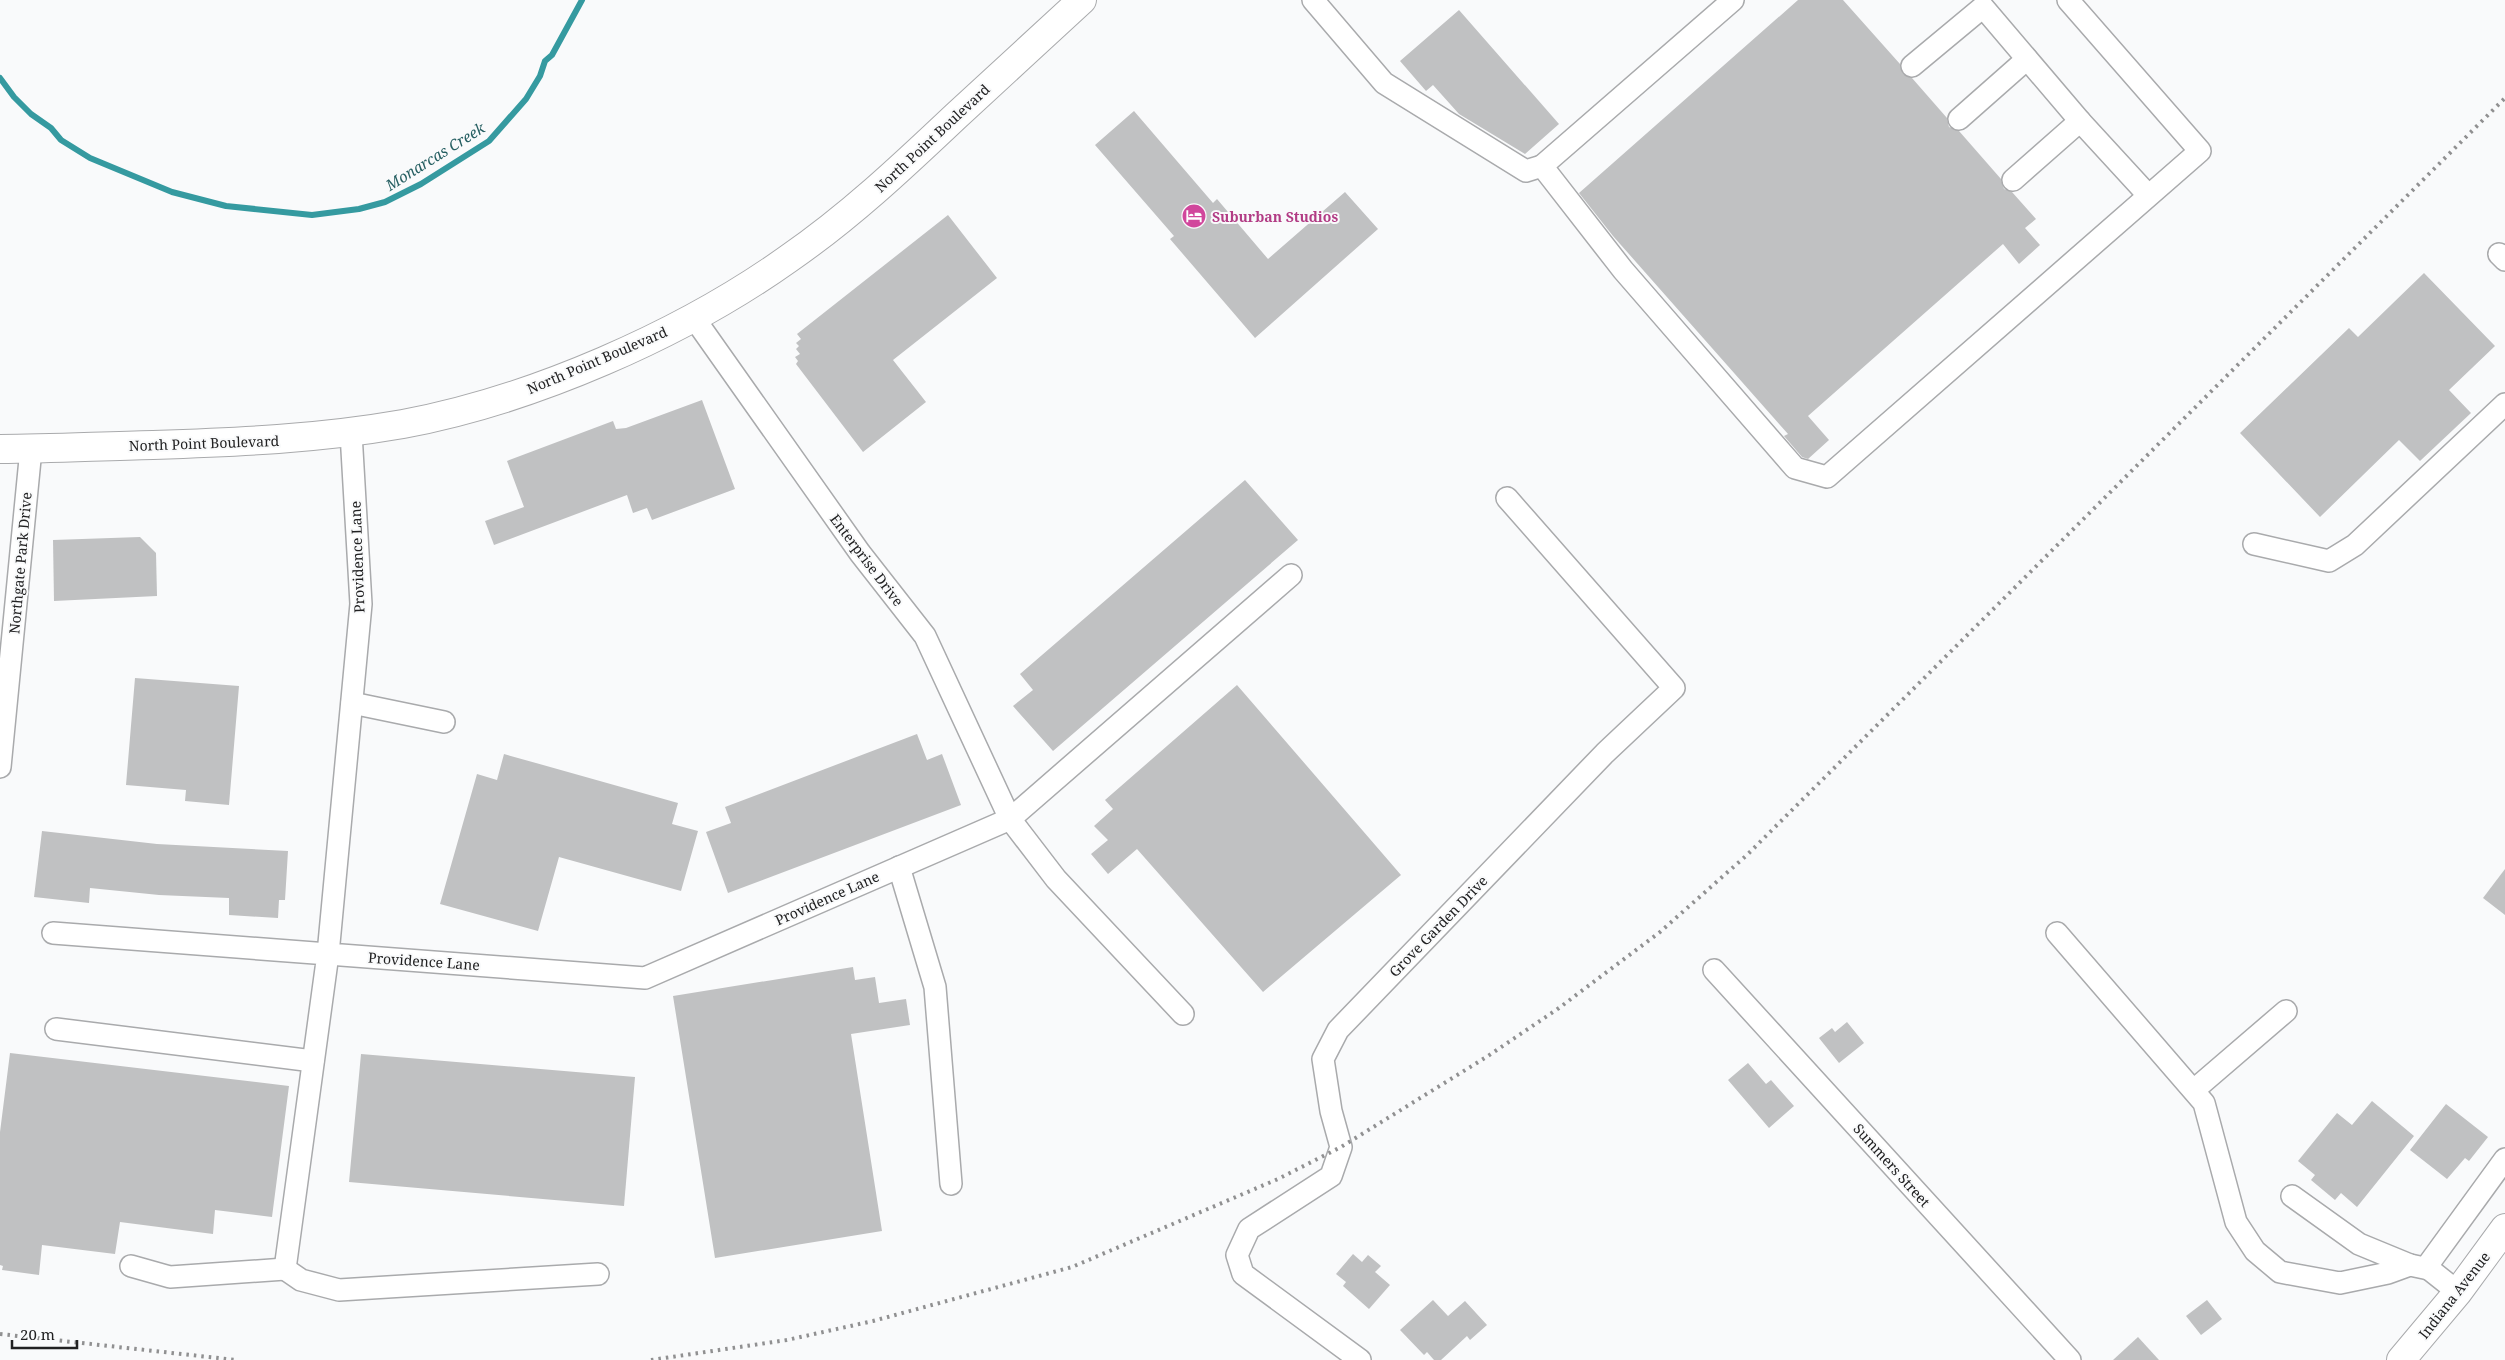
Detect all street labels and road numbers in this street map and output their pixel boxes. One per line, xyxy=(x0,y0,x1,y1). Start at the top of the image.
street label: North Point Boulevard xyxy=(870,79,994,196)
street label: North Point Boulevard xyxy=(524,322,670,398)
street label: North Point Boulevard xyxy=(128,431,280,455)
street label: Northgate Park Drive xyxy=(4,491,36,635)
street label: Providence Lane xyxy=(346,501,368,613)
street label: Enterprise Drive xyxy=(826,510,908,610)
street label: Providence Lane xyxy=(772,867,882,929)
street label: Grove Garden Drive xyxy=(1385,871,1491,981)
street label: Providence Lane xyxy=(367,948,481,974)
street label: Summers Street xyxy=(1849,1119,1935,1211)
street label: Indiana Avenue xyxy=(2414,1247,2494,1343)

